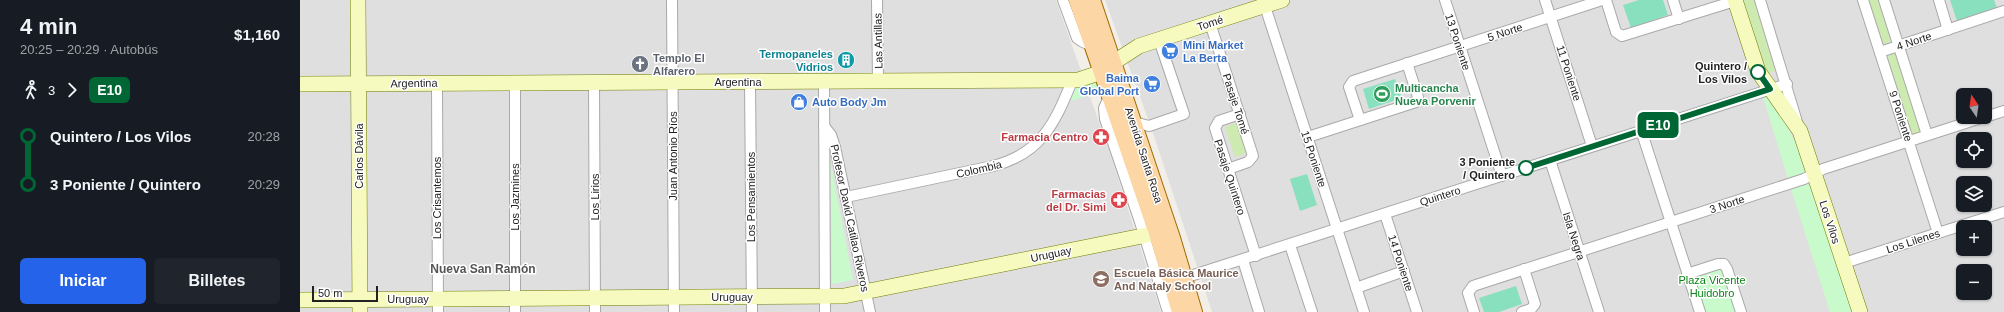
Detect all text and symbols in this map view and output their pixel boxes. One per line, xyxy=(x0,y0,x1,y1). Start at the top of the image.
street label: 13 Poniente xyxy=(1443,12,1473,72)
street label: Las Antillas xyxy=(872,13,884,69)
street label: Tomé xyxy=(1195,13,1225,33)
text: 4 min xyxy=(20,14,77,39)
street label: 5 Norte xyxy=(1486,21,1524,43)
text: $1,160 xyxy=(234,26,280,43)
street label: 4 Norte xyxy=(1895,30,1933,52)
place label: Mini Market La Berta xyxy=(1183,39,1244,64)
supermarket icon: Mini Market La Berta xyxy=(1160,41,1180,61)
text: 20:25 – 20:29 · Autobús xyxy=(20,42,158,57)
street label: 11 Poniente xyxy=(1554,44,1584,102)
place label: Termopaneles Vidrios xyxy=(759,48,833,73)
building icon: Termopaneles Vidrios xyxy=(836,50,856,70)
place label: Templo El Alfarero xyxy=(653,52,705,77)
church icon: Templo El Alfarero xyxy=(630,54,650,74)
place label: Quintero / Los Vilos xyxy=(1695,60,1747,85)
marker: Quintero / Los Vilos xyxy=(1750,64,1766,80)
place label: Baima Global Port xyxy=(1080,72,1140,97)
street label: Pasaje Tomé xyxy=(1220,72,1252,136)
supermarket icon: Baima Global Port xyxy=(1142,74,1162,94)
street label: Argentina xyxy=(714,76,762,88)
street label: Argentina xyxy=(390,77,439,89)
icon: walk xyxy=(20,79,42,101)
icon: forward xyxy=(61,79,83,101)
text: E10 xyxy=(97,82,122,98)
place label: Multicancha Nueva Porvenir xyxy=(1395,82,1476,107)
text: 3 xyxy=(48,83,55,98)
sports icon: Multicancha Nueva Porvenir xyxy=(1372,84,1392,104)
north arrow xyxy=(1956,88,1992,124)
map controls xyxy=(1956,88,1992,300)
street label: 9 Poniente xyxy=(1887,89,1915,143)
shop icon: Auto Body Jm xyxy=(789,92,809,112)
place label: Auto Body Jm xyxy=(812,96,887,108)
street label: Avenida Santa Rosa xyxy=(1123,106,1165,205)
street label: Juan Antonio Ríos xyxy=(667,111,679,201)
line badge: E10 xyxy=(1635,112,1681,138)
text: E10 xyxy=(1646,117,1670,133)
street label: Carlos Dávila xyxy=(353,122,365,189)
pharmacy icon: Farmacia Centro xyxy=(1091,127,1111,147)
text: Quintero / Los Vilos xyxy=(50,128,191,145)
text: 20:28 xyxy=(247,129,280,144)
street label: 15 Poniente xyxy=(1299,129,1329,189)
place label: Farmacia Centro xyxy=(1001,131,1088,143)
button: locate xyxy=(1956,132,1992,168)
street label: Pasaje Quintero xyxy=(1212,138,1248,216)
street label: Profesor David Catilao Riveros xyxy=(828,143,872,293)
street label: Los Pensamientos xyxy=(745,151,757,242)
street label: Los Crisantemos xyxy=(431,156,443,239)
place label: 3 Poniente / Quintero xyxy=(1459,156,1515,181)
street label: Colombia xyxy=(955,158,1004,180)
marker: 3 Poniente / Quintero xyxy=(1518,160,1534,176)
street label: Los Jazmines xyxy=(509,163,521,231)
street label: Los Lirios xyxy=(589,173,601,221)
text: 3 Poniente / Quintero xyxy=(50,176,201,193)
button: layers xyxy=(1956,176,1992,212)
text: 20:29 xyxy=(247,177,280,192)
street label: Quintero xyxy=(1418,184,1462,208)
place label: Farmacias del Dr. Simi xyxy=(1046,188,1106,213)
pharmacy icon: Farmacias del Dr. Simi xyxy=(1109,190,1129,210)
street label: 3 Norte xyxy=(1708,193,1746,215)
street label: Los Vilos xyxy=(1817,199,1843,245)
street label: Isla Negra xyxy=(1561,210,1588,263)
button: + xyxy=(1956,220,1992,256)
street label: Los Lilenes xyxy=(1885,227,1942,255)
street label: 14 Poniente xyxy=(1386,233,1416,293)
street label: Uruguay xyxy=(1029,244,1073,264)
button: Iniciar xyxy=(20,258,146,304)
button: Billetes xyxy=(154,258,280,304)
district label: Nueva San Ramón xyxy=(430,262,536,276)
button: − xyxy=(1956,264,1992,300)
place label: Escuela Básica Maurice And Nataly School xyxy=(1114,267,1239,292)
school or university icon: Escuela Básica Maurice And Nataly School xyxy=(1091,269,1111,289)
park label: Plaza Vicente Huidobro xyxy=(1678,274,1746,299)
scale bar xyxy=(312,284,378,303)
text: 50 m xyxy=(318,287,342,299)
street label: Uruguay xyxy=(711,291,753,303)
street label: Uruguay xyxy=(387,293,429,305)

